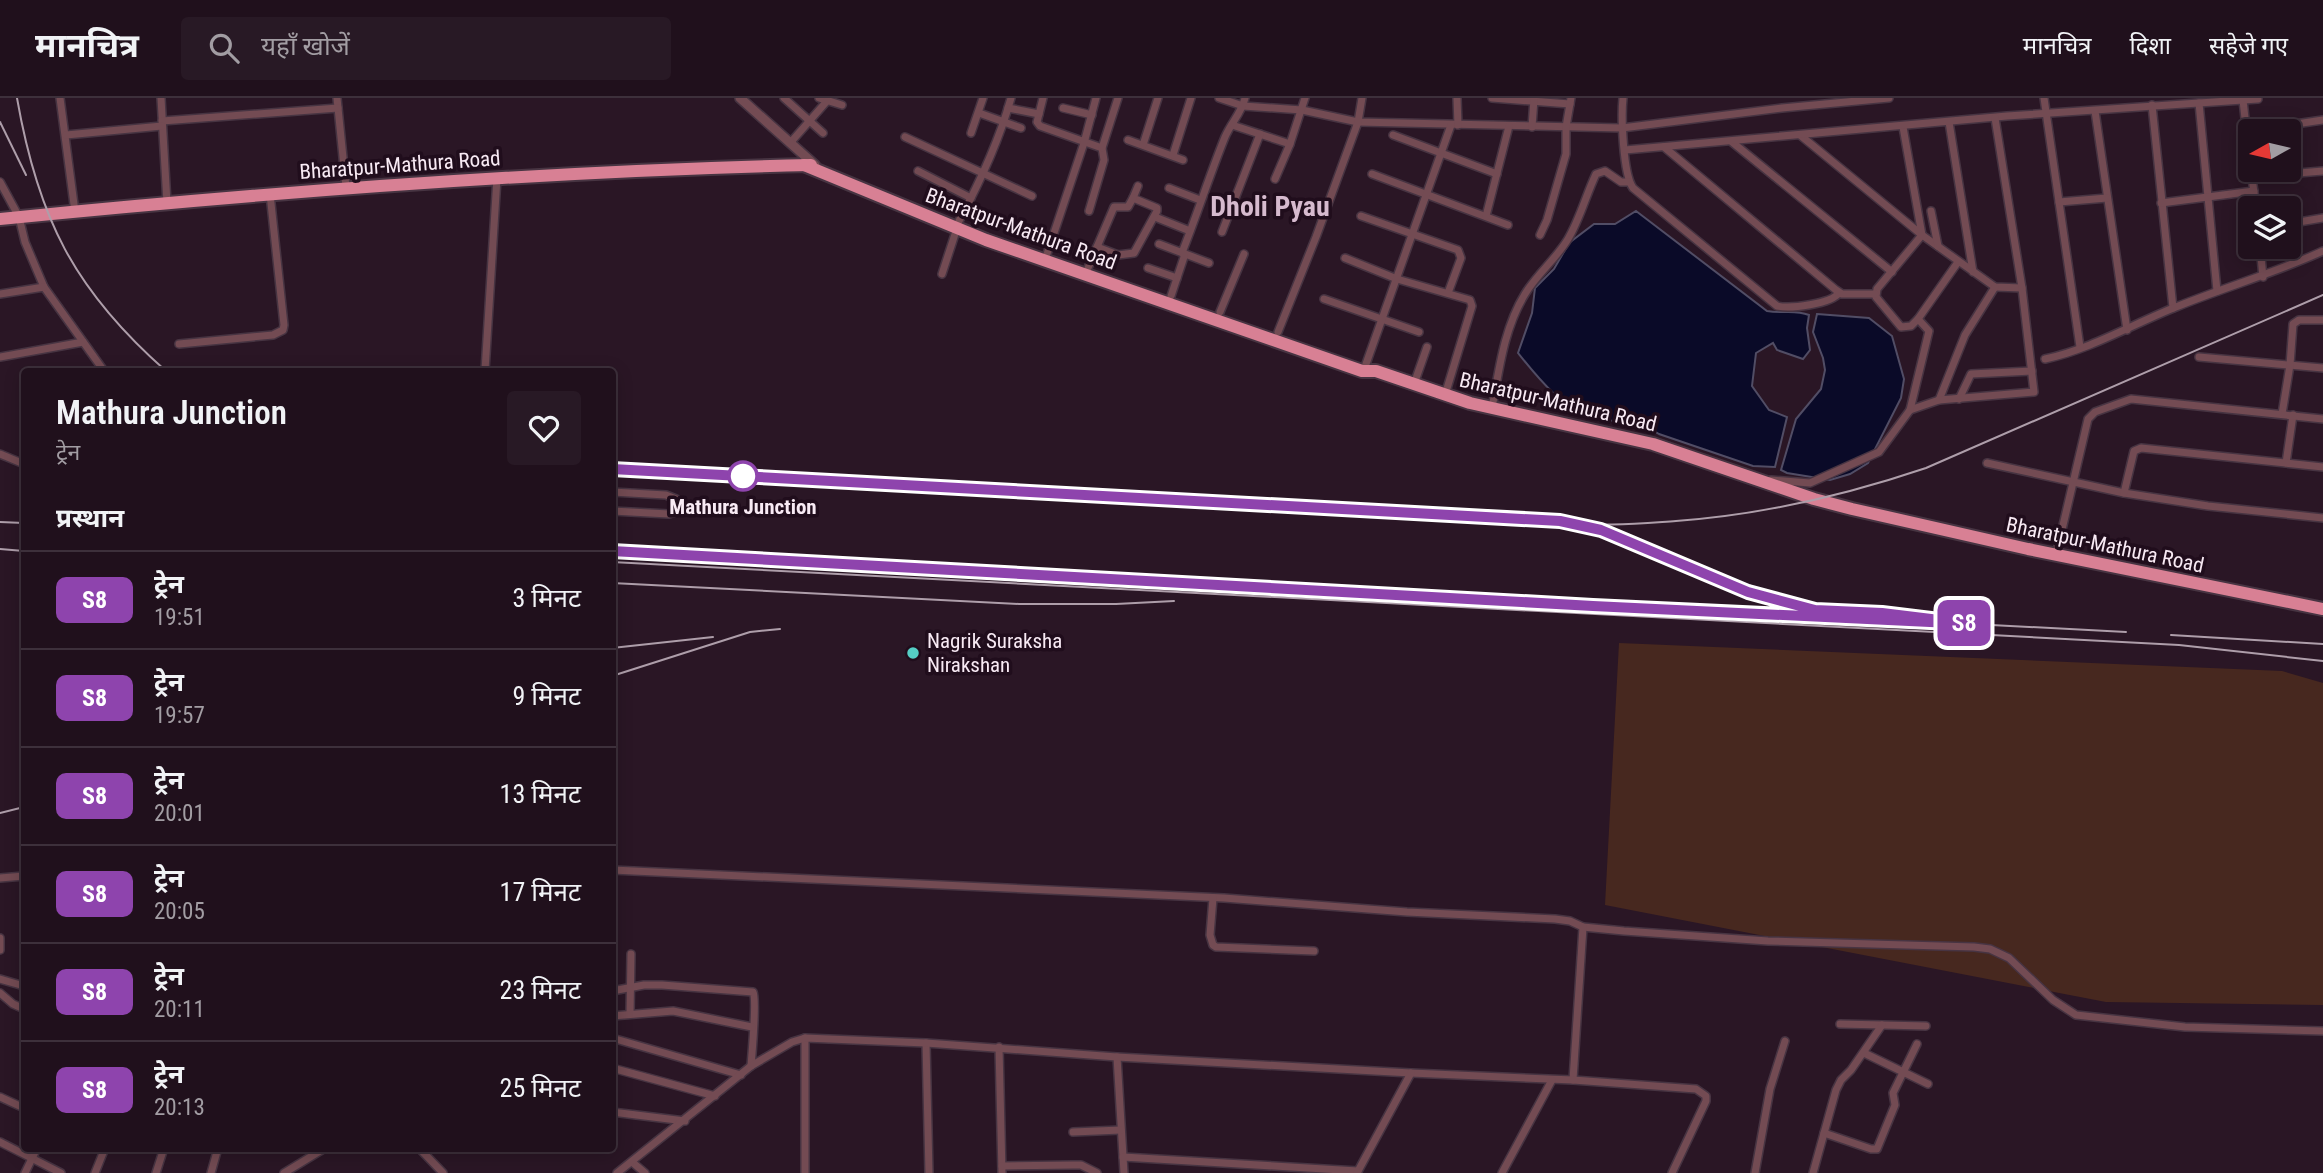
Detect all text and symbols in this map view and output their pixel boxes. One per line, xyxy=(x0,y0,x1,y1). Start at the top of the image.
search box xyxy=(181,17,671,80)
text: मानचित्र xyxy=(35,26,139,65)
icon: search xyxy=(205,29,243,67)
text: यहाँ खोजें xyxy=(261,31,350,61)
text: मानचित्र xyxy=(2023,32,2091,60)
text: दिशा xyxy=(2129,32,2171,60)
text: सहेजे गए xyxy=(2209,32,2288,60)
north arrow xyxy=(2238,119,2301,182)
map controls xyxy=(2238,119,2301,259)
street label: Bharatpur-Mathura Road xyxy=(299,146,501,184)
street label: Bharatpur-Mathura Road xyxy=(922,183,1120,275)
district label: Dholi Pyau xyxy=(1210,190,1330,223)
button: layers xyxy=(2238,196,2301,259)
street label: Bharatpur-Mathura Road xyxy=(1457,368,1659,436)
button: heart xyxy=(507,391,581,465)
text: Mathura Junction xyxy=(56,393,287,432)
text: ट्रेन xyxy=(56,439,80,466)
marker: Mathura Junction xyxy=(728,461,758,491)
place label: Mathura Junction xyxy=(669,495,817,519)
text: प्रस्थान xyxy=(56,503,124,533)
street label: Bharatpur-Mathura Road xyxy=(2004,512,2206,578)
text: ट्रेन xyxy=(154,569,184,599)
text: 3 मिनट xyxy=(512,583,581,613)
text: S8 xyxy=(82,586,107,614)
line badge: S8 xyxy=(1932,600,1996,646)
text: 19:51 xyxy=(154,604,205,631)
text: S8 xyxy=(1951,609,1977,637)
place label: Nagrik Suraksha Nirakshan xyxy=(927,629,1062,677)
marker: Nagrik Suraksha Nirakshan xyxy=(905,645,921,661)
text: ट्रेन xyxy=(154,667,184,697)
text: 9 मिनट xyxy=(512,681,581,711)
text: S8 xyxy=(82,684,107,712)
text: 19:57 xyxy=(154,702,205,729)
text: ट्रेन xyxy=(154,765,184,795)
text: 13 मिनट xyxy=(500,779,581,809)
text: S8 xyxy=(82,782,107,810)
text: 20:01 xyxy=(154,800,205,827)
text: ट्रेन xyxy=(154,863,184,893)
text: 17 मिनट xyxy=(500,877,581,907)
text: S8 xyxy=(82,880,107,908)
text: 20:05 xyxy=(154,898,205,925)
text: ट्रेन xyxy=(154,961,184,991)
text: 23 मिनट xyxy=(500,975,581,1005)
text: S8 xyxy=(82,978,107,1006)
text: 20:11 xyxy=(154,996,205,1023)
text: ट्रेन xyxy=(154,1059,184,1089)
text: 25 मिनट xyxy=(500,1073,581,1103)
text: S8 xyxy=(82,1076,107,1104)
text: 20:13 xyxy=(154,1094,205,1121)

